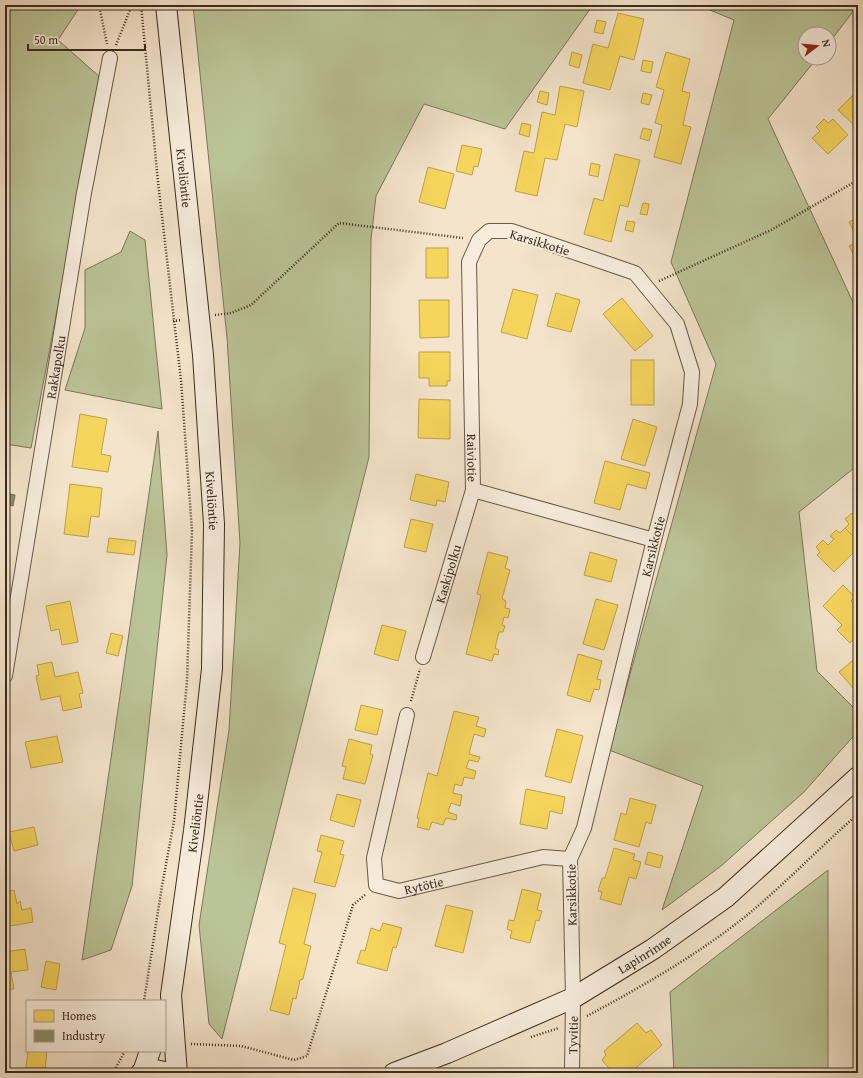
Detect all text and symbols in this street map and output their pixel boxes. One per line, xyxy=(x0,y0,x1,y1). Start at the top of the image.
scale bar xyxy=(28,26,145,52)
north arrow xyxy=(797,26,837,66)
text: 50 m xyxy=(34,31,58,48)
text: N xyxy=(818,38,835,50)
street label: Kiveliöntie xyxy=(171,148,196,209)
street label: Karsikkotie xyxy=(507,224,572,261)
street label: Rakkapolku xyxy=(41,334,71,400)
street label: Raiviotie xyxy=(462,433,482,482)
street label: Kiveliöntie xyxy=(201,471,223,530)
street label: Karsikkotie xyxy=(636,514,670,579)
street label: Kaskipolku xyxy=(431,542,466,605)
street label: Kiveliöntie xyxy=(182,793,209,854)
street label: Karsikkotie xyxy=(561,864,582,926)
street label: Rytötie xyxy=(402,872,445,899)
street label: Lapinrinne xyxy=(614,930,675,978)
legend xyxy=(26,1000,166,1052)
text: Homes xyxy=(62,1007,97,1024)
street label: Tyvitie xyxy=(563,1016,583,1054)
text: Industry xyxy=(62,1027,105,1044)

